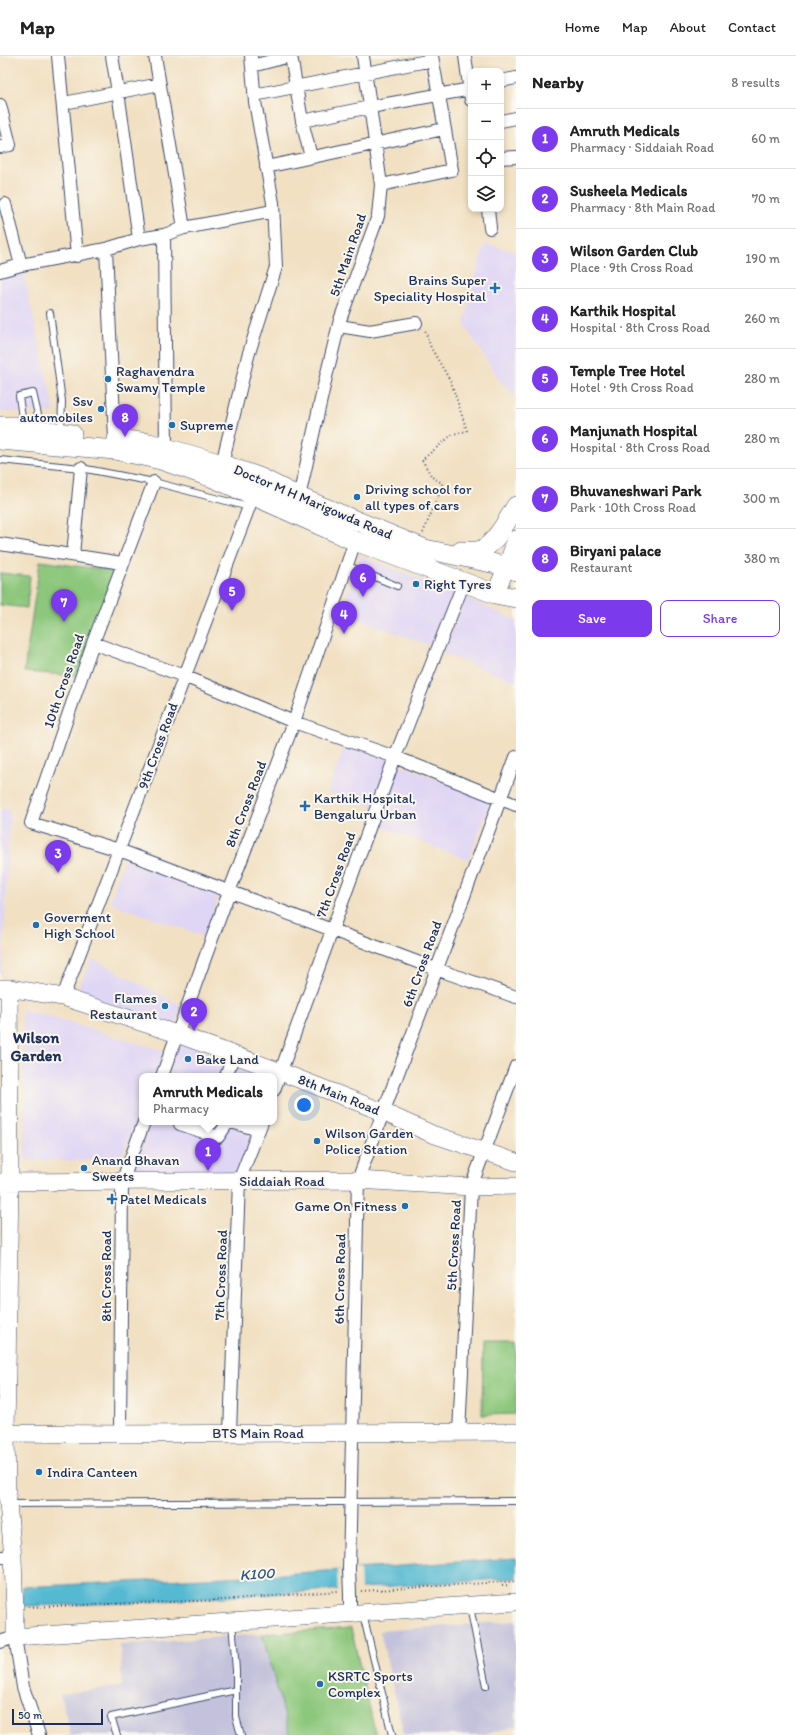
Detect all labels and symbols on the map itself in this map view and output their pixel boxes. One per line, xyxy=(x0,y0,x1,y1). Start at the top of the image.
street label: 5th Main Road xyxy=(326,211,370,299)
place label: Brains Super Speciality Hospital xyxy=(374,272,487,305)
marker: Brains Super Speciality Hospital xyxy=(489,282,501,294)
place label: Raghavendra Swamy Temple xyxy=(116,363,206,396)
marker: Raghavendra Swamy Temple xyxy=(103,374,113,384)
place label: Ssv automobiles xyxy=(19,393,94,426)
marker: Ssv automobiles xyxy=(96,404,106,414)
pin: 8 xyxy=(112,404,138,437)
place label: Supreme xyxy=(180,417,234,434)
marker: Supreme xyxy=(167,420,177,430)
street label: Doctor M H Marigowda Road xyxy=(231,461,395,543)
place label: Driving school for all types of cars xyxy=(365,481,472,514)
marker: Driving school for all types of cars xyxy=(352,492,362,502)
pin: 6 xyxy=(350,564,376,597)
place label: Right Tyres xyxy=(424,576,491,593)
pin: 5 xyxy=(219,578,245,611)
marker: Right Tyres xyxy=(411,579,421,589)
pin: 7 xyxy=(51,589,77,622)
pin: 4 xyxy=(331,601,357,634)
street label: 10th Cross Road xyxy=(40,631,88,730)
street label: 9th Cross Road xyxy=(134,700,182,792)
street label: 8th Cross Road xyxy=(222,758,270,850)
place label: Karthik Hospital, Bengaluru Urban xyxy=(314,790,417,823)
marker: Karthik Hospital, Bengaluru Urban xyxy=(299,800,311,812)
street label: 7th Cross Road xyxy=(313,829,360,920)
pin: 3 xyxy=(45,840,71,873)
place label: Goverment High School xyxy=(44,909,115,942)
street label: 6th Cross Road xyxy=(398,918,446,1010)
marker: Goverment High School xyxy=(31,920,41,930)
place label: Flames Restaurant xyxy=(90,990,157,1023)
pin: 2 xyxy=(181,998,207,1031)
marker: Flames Restaurant xyxy=(160,1001,170,1011)
district label: Wilson Garden xyxy=(11,1028,62,1065)
place label: Bake Land xyxy=(196,1051,259,1068)
marker: Bake Land xyxy=(183,1054,193,1064)
street label: 8th Main Road xyxy=(295,1071,383,1119)
your location xyxy=(294,1095,314,1115)
place label: Wilson Garden Police Station xyxy=(325,1125,414,1158)
marker: Wilson Garden Police Station xyxy=(312,1136,322,1146)
pin: 1 xyxy=(195,1138,221,1171)
place label: Anand Bhavan Sweets xyxy=(92,1152,180,1185)
marker: Anand Bhavan Sweets xyxy=(79,1163,89,1173)
street label: Siddaiah Road xyxy=(239,1173,325,1190)
place label: Patel Medicals xyxy=(120,1191,207,1208)
marker: Patel Medicals xyxy=(107,1194,117,1204)
place label: Game On Fitness xyxy=(295,1198,397,1215)
street label: 5th Cross Road xyxy=(443,1199,465,1291)
marker: Game On Fitness xyxy=(400,1201,410,1211)
street label: 7th Cross Road xyxy=(211,1229,231,1321)
street label: 8th Cross Road xyxy=(98,1230,115,1322)
street label: 6th Cross Road xyxy=(331,1233,349,1325)
street label: BTS Main Road xyxy=(212,1425,304,1442)
place label: Indira Canteen xyxy=(47,1464,138,1481)
marker: Indira Canteen xyxy=(34,1467,44,1477)
water label: K100 xyxy=(239,1564,276,1584)
place label: KSRTC Sports Complex xyxy=(328,1668,413,1701)
marker: KSRTC Sports Complex xyxy=(315,1679,325,1689)
scale bar xyxy=(12,1707,103,1726)

